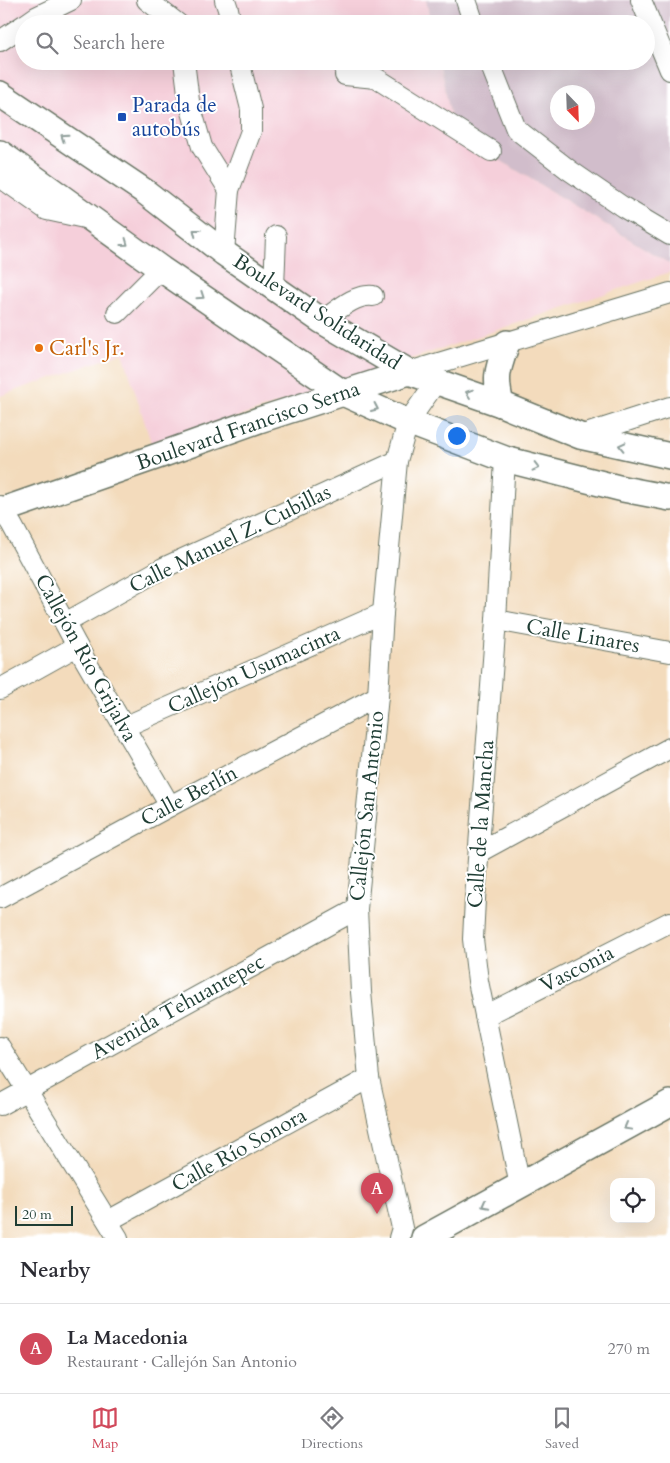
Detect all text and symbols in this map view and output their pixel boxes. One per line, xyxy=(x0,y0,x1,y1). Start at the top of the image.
search box xyxy=(15,15,655,70)
icon: search xyxy=(33,29,61,57)
text: Search here xyxy=(73,30,165,56)
north arrow xyxy=(550,85,595,130)
place label: Parada de autobús xyxy=(132,91,217,144)
marker: Parada de autobús xyxy=(116,111,128,123)
one-way arrow xyxy=(60,134,70,143)
one-way arrow xyxy=(193,229,202,237)
one-way arrow xyxy=(119,237,128,246)
street label: Boulevard Solidaridad xyxy=(228,247,406,377)
one-way arrow xyxy=(196,290,205,299)
place label: Carl's Jr. xyxy=(49,334,125,363)
marker: Carl's Jr. xyxy=(33,342,45,354)
street label: Boulevard Francisco Serna xyxy=(132,374,364,478)
one-way arrow xyxy=(465,389,474,399)
one-way arrow xyxy=(370,402,379,412)
your location xyxy=(444,423,470,449)
one-way arrow xyxy=(618,441,627,452)
one-way arrow xyxy=(532,461,541,472)
street label: Calle Manuel Z. Cubillas xyxy=(124,477,336,601)
street label: Callejón Río Grijalva xyxy=(28,569,144,747)
street label: Calle Linares xyxy=(524,612,642,660)
street label: Callejón Usumacinta xyxy=(163,619,345,721)
street label: Callejón San Antonio xyxy=(343,709,391,903)
street label: Calle de la Mancha xyxy=(461,739,501,909)
street label: Calle Berlín xyxy=(136,758,242,834)
street label: Vasconia xyxy=(535,938,619,1000)
street label: Avenida Tehuantepec xyxy=(86,947,270,1067)
street label: Calle Río Sonora xyxy=(166,1101,312,1199)
one-way arrow xyxy=(624,1120,633,1130)
pin: A xyxy=(361,1173,393,1214)
map controls xyxy=(610,1178,655,1223)
button: locate xyxy=(610,1178,655,1223)
one-way arrow xyxy=(481,1199,490,1209)
scale bar xyxy=(15,1203,72,1226)
text: 20 m xyxy=(22,1205,52,1224)
text: Nearby xyxy=(20,1256,91,1285)
text: La Macedonia xyxy=(67,1325,188,1351)
text: A xyxy=(30,1338,42,1360)
text: 270 m xyxy=(608,1338,650,1360)
text: Restaurant · Callejón San Antonio xyxy=(67,1351,297,1373)
tab: Map xyxy=(91,1404,119,1453)
tab: Directions xyxy=(301,1404,363,1453)
tab: Saved xyxy=(545,1404,579,1453)

